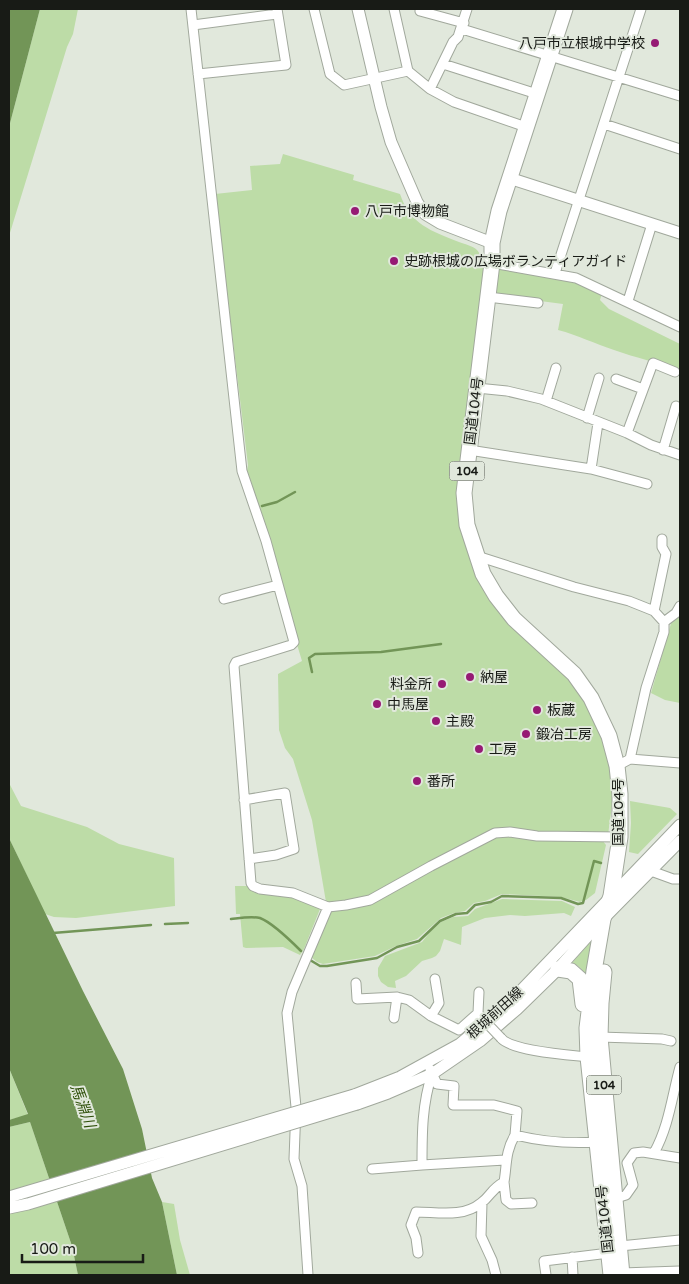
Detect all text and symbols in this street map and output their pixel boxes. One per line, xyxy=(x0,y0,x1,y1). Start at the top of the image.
place label: 八戸市立根城中学校 xyxy=(519,35,645,52)
marker: 八戸市立根城中学校 xyxy=(649,37,661,49)
place label: 八戸市博物館 xyxy=(365,203,449,220)
marker: 八戸市博物館 xyxy=(349,205,361,217)
place label: 史跡根城の広場ボランティアガイド xyxy=(404,253,627,270)
marker: 史跡根城の広場ボランティアガイド xyxy=(388,255,400,267)
street label: 国道104号 xyxy=(461,376,487,446)
road number: 104 xyxy=(450,462,484,481)
place label: 納屋 xyxy=(480,669,508,686)
marker: 納屋 xyxy=(464,671,476,683)
place label: 料金所 xyxy=(390,676,432,693)
marker: 料金所 xyxy=(436,678,448,690)
place label: 中馬屋 xyxy=(387,696,429,713)
marker: 中馬屋 xyxy=(371,698,383,710)
place label: 板蔵 xyxy=(547,702,575,719)
marker: 板蔵 xyxy=(531,704,543,716)
place label: 主殿 xyxy=(446,713,474,730)
marker: 主殿 xyxy=(430,715,442,727)
place label: 鍛冶工房 xyxy=(536,726,592,743)
marker: 鍛冶工房 xyxy=(520,728,532,740)
place label: 工房 xyxy=(489,741,517,758)
marker: 工房 xyxy=(473,743,485,755)
place label: 番所 xyxy=(427,773,455,790)
marker: 番所 xyxy=(411,775,423,787)
street label: 国道104号 xyxy=(610,778,627,846)
street label: 根城前田線 xyxy=(463,983,527,1043)
road number: 104 xyxy=(586,1076,622,1094)
water label: 馬淵川 xyxy=(67,1082,100,1132)
street label: 国道104号 xyxy=(593,1184,617,1254)
scale bar xyxy=(22,1232,144,1264)
text: 100 m xyxy=(30,1240,76,1258)

